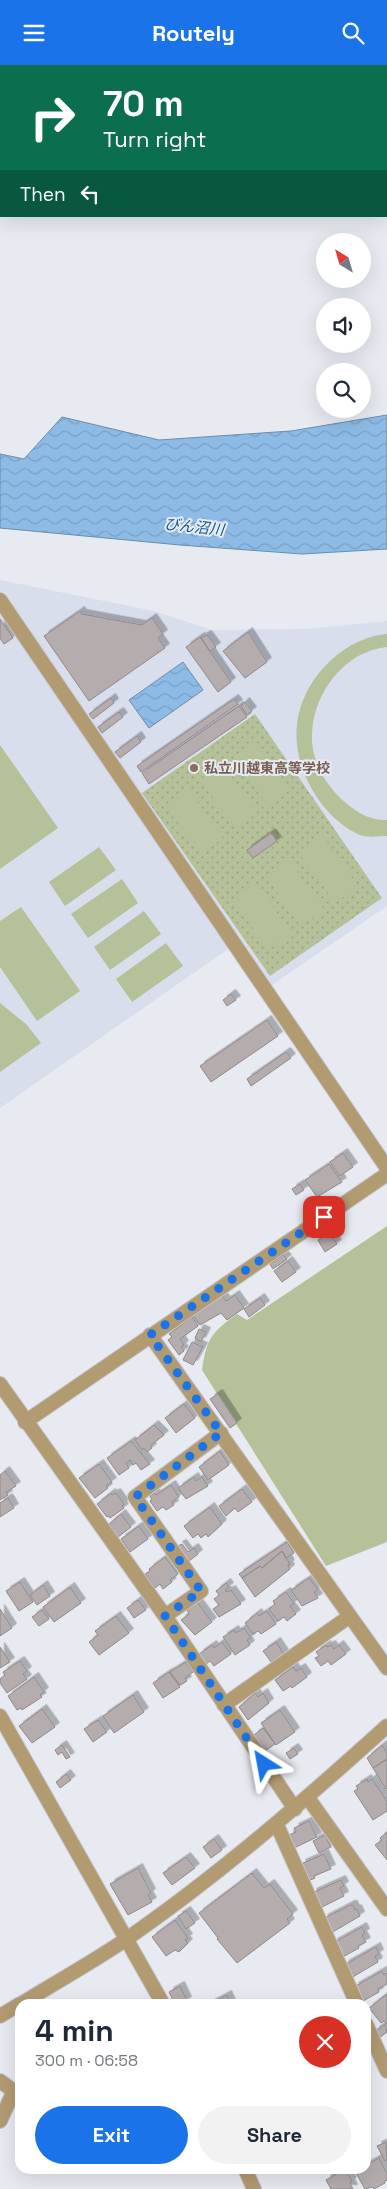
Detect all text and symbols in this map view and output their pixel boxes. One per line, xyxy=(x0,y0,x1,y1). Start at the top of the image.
icon: menu xyxy=(20,19,48,47)
text: Routely xyxy=(152,19,235,47)
icon: search xyxy=(339,19,367,47)
text: 70 m xyxy=(103,82,184,126)
icon: right xyxy=(20,85,85,150)
text: Turn right xyxy=(103,125,206,153)
icon: left xyxy=(76,180,104,208)
text: Then xyxy=(20,182,66,207)
north arrow xyxy=(316,233,371,287)
map controls xyxy=(316,233,371,418)
button: sound xyxy=(316,298,371,353)
button: search xyxy=(316,363,371,418)
water label: びん沼川 xyxy=(163,514,227,539)
place label: 私立川越東高等学校 xyxy=(204,759,330,777)
marker: 私立川越東高等学校 xyxy=(188,762,200,774)
pin xyxy=(303,1196,345,1238)
icon: arrive xyxy=(310,1203,338,1231)
position arrow xyxy=(237,1737,289,1789)
text: 4 min xyxy=(35,2011,114,2050)
button: close xyxy=(299,2016,351,2068)
text: 300 m · 06:58 xyxy=(35,2050,138,2071)
button: Exit xyxy=(35,2106,188,2164)
button: Share xyxy=(198,2106,351,2164)

